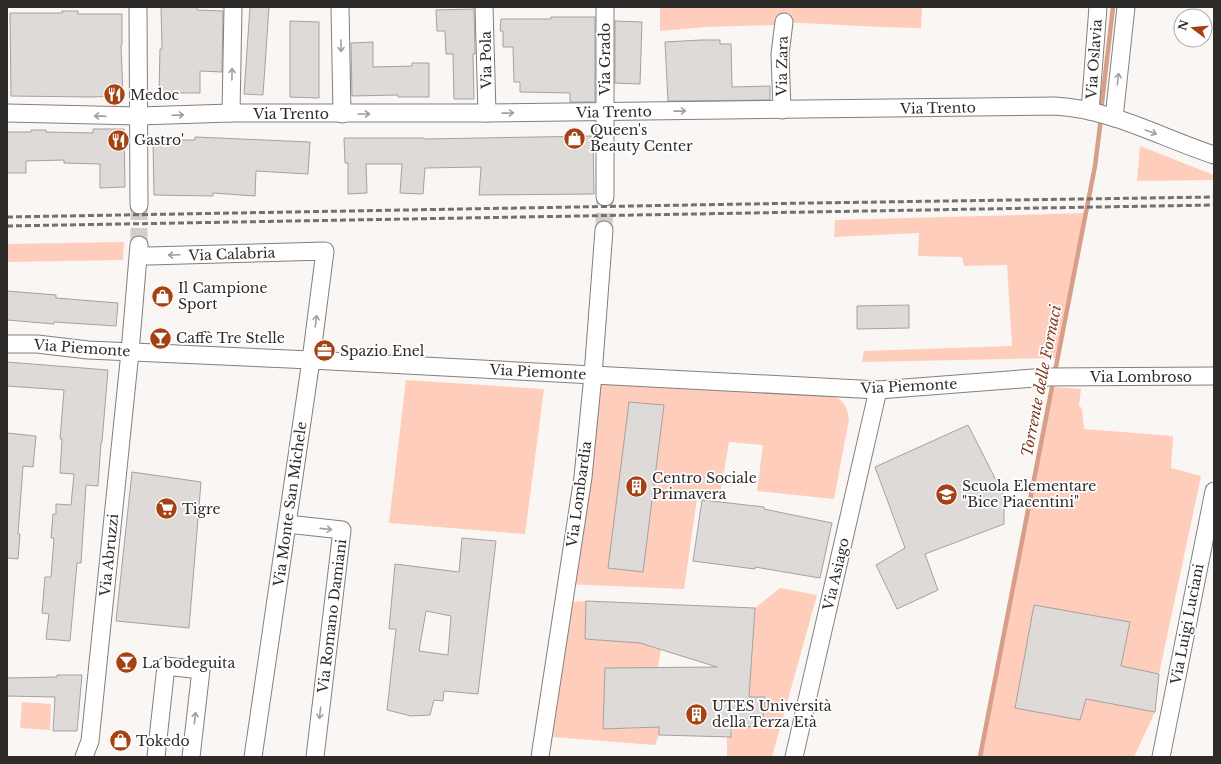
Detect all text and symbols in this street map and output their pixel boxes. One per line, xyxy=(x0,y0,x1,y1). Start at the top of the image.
north arrow xyxy=(1173,8,1213,48)
street label: Via Oslavia xyxy=(1082,18,1106,100)
text: N xyxy=(1175,18,1192,32)
street label: Via Grado xyxy=(596,23,614,96)
street label: Via Pola xyxy=(476,31,496,90)
street label: Via Zara xyxy=(772,35,792,97)
one-way arrow xyxy=(337,39,345,52)
one-way arrow xyxy=(228,68,236,81)
one-way arrow xyxy=(1115,73,1122,86)
restaurant icon: Medoc xyxy=(101,82,127,108)
place label: Medoc xyxy=(130,86,180,104)
street label: Via Trento xyxy=(899,98,976,118)
street label: Via Trento xyxy=(575,102,652,122)
street label: Via Trento xyxy=(252,105,329,123)
one-way arrow xyxy=(673,107,686,115)
one-way arrow xyxy=(501,109,514,117)
one-way arrow xyxy=(357,110,370,118)
one-way arrow xyxy=(171,111,184,119)
one-way arrow xyxy=(94,112,107,120)
place label: Queen's Beauty Center xyxy=(590,121,693,155)
shop icon: Queen's Beauty Center xyxy=(562,125,588,151)
restaurant icon: Gastro' xyxy=(105,127,131,153)
one-way arrow xyxy=(1144,128,1156,136)
place label: Gastro' xyxy=(134,131,184,149)
street label: Via Calabria xyxy=(187,243,276,265)
one-way arrow xyxy=(168,252,181,259)
place label: Il Campione Sport xyxy=(178,279,268,313)
shop icon: Il Campione Sport xyxy=(149,283,175,309)
water label: Torrente delle Fornaci xyxy=(1017,303,1065,459)
one-way arrow xyxy=(312,315,320,328)
bar icon: Caffè Tre Stelle xyxy=(147,325,173,351)
place label: Caffè Tre Stelle xyxy=(176,329,285,347)
street label: Via Piemonte xyxy=(32,336,131,360)
office icon: Spazio Enel xyxy=(311,338,337,364)
place label: Spazio Enel xyxy=(340,342,425,360)
street label: Via Piemonte xyxy=(488,360,587,384)
street label: Via Lombroso xyxy=(1089,368,1192,386)
street label: Via Piemonte xyxy=(859,374,958,398)
street label: Via Monte San Michele xyxy=(269,420,310,589)
street label: Via Lombardia xyxy=(563,440,595,549)
place label: Centro Sociale Primavera xyxy=(652,469,757,503)
building icon: Centro Sociale Primavera xyxy=(623,473,649,499)
place label: Scuola Elementare "Bice Piacentini" xyxy=(962,477,1096,511)
school or university icon: Scuola Elementare "Bice Piacentini" xyxy=(934,481,960,507)
supermarket icon: Tigre xyxy=(153,496,179,522)
place label: Tigre xyxy=(182,500,221,518)
street label: Via Abruzzi xyxy=(96,513,122,598)
one-way arrow xyxy=(319,525,332,532)
street label: Via Asiago xyxy=(819,536,853,613)
street label: Via Romano Damiani xyxy=(314,538,350,695)
street label: Via Luigi Luciani xyxy=(1166,562,1208,687)
bar icon: La bodeguita xyxy=(114,650,140,676)
place label: La bodeguita xyxy=(142,654,235,672)
place label: UTES Università della Terza Età xyxy=(712,697,832,731)
building icon: UTES Università della Terza Età xyxy=(683,701,709,727)
one-way arrow xyxy=(316,706,324,719)
one-way arrow xyxy=(191,712,199,725)
shop icon: Tokedo xyxy=(108,728,134,754)
place label: Tokedo xyxy=(136,732,190,750)

